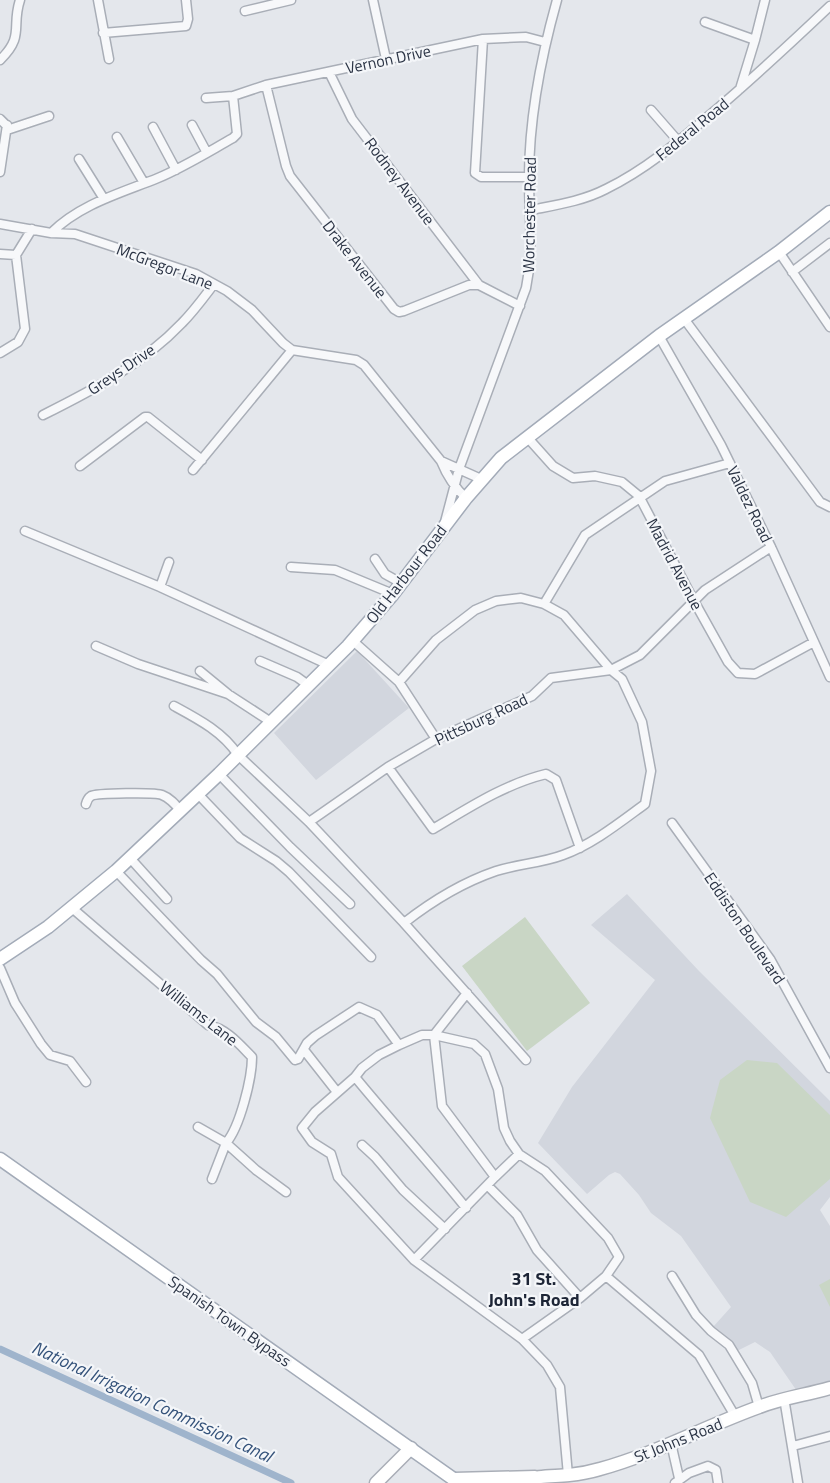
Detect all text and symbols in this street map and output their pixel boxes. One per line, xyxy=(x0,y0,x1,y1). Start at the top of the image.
street label: Vernon Drive xyxy=(343,38,433,80)
street label: Federal Road xyxy=(650,92,734,166)
street label: Rodney Avenue xyxy=(359,132,441,230)
street label: Worchester Road xyxy=(516,157,542,273)
street label: Drake Avenue xyxy=(317,215,393,303)
street label: McGregor Lane xyxy=(113,237,217,295)
street label: Greys Drive xyxy=(82,338,160,400)
street label: Valdez Road xyxy=(721,462,779,546)
street label: Madrid Avenue xyxy=(641,514,709,614)
street label: Old Harbour Road xyxy=(360,519,452,629)
street label: Pittsburg Road xyxy=(430,687,532,751)
street label: Eddiston Boulevard xyxy=(699,867,791,989)
street label: Williams Lane xyxy=(155,975,243,1051)
district label: 31 St. John's Road xyxy=(488,1265,580,1313)
street label: Spanish Town Bypass xyxy=(164,1270,296,1372)
water label: National Irrigation Commission Canal xyxy=(28,1334,279,1470)
street label: St Johns Road xyxy=(630,1411,726,1469)

